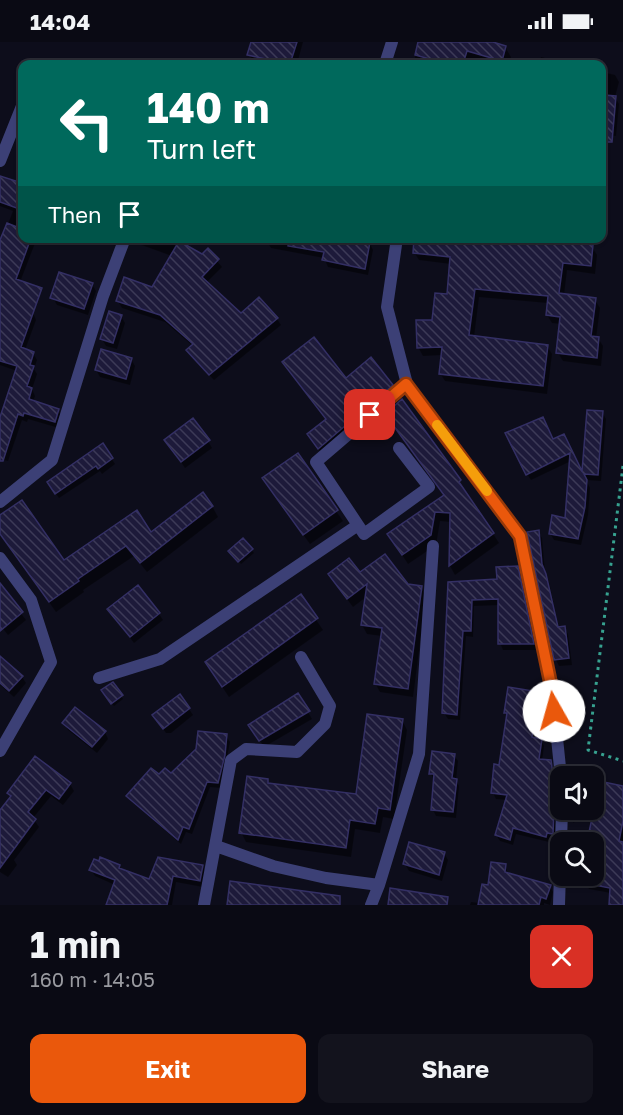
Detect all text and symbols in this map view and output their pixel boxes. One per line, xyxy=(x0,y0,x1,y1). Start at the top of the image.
text: 14:04 xyxy=(30,8,90,35)
text: 140 m xyxy=(147,82,269,132)
icon: left xyxy=(48,84,126,162)
text: Turn left xyxy=(147,133,256,165)
icon: arrive xyxy=(113,198,146,231)
text: Then xyxy=(48,201,101,228)
pin xyxy=(344,389,395,440)
icon: arrive xyxy=(353,398,386,431)
position arrow xyxy=(522,679,586,743)
map controls xyxy=(550,766,604,886)
button: sound xyxy=(550,766,604,820)
button: search xyxy=(550,832,604,886)
text: 1 min xyxy=(30,923,121,966)
button: close xyxy=(530,925,593,988)
text: 160 m · 14:05 xyxy=(30,967,155,991)
button: Exit xyxy=(30,1034,306,1103)
button: Share xyxy=(318,1034,593,1103)

